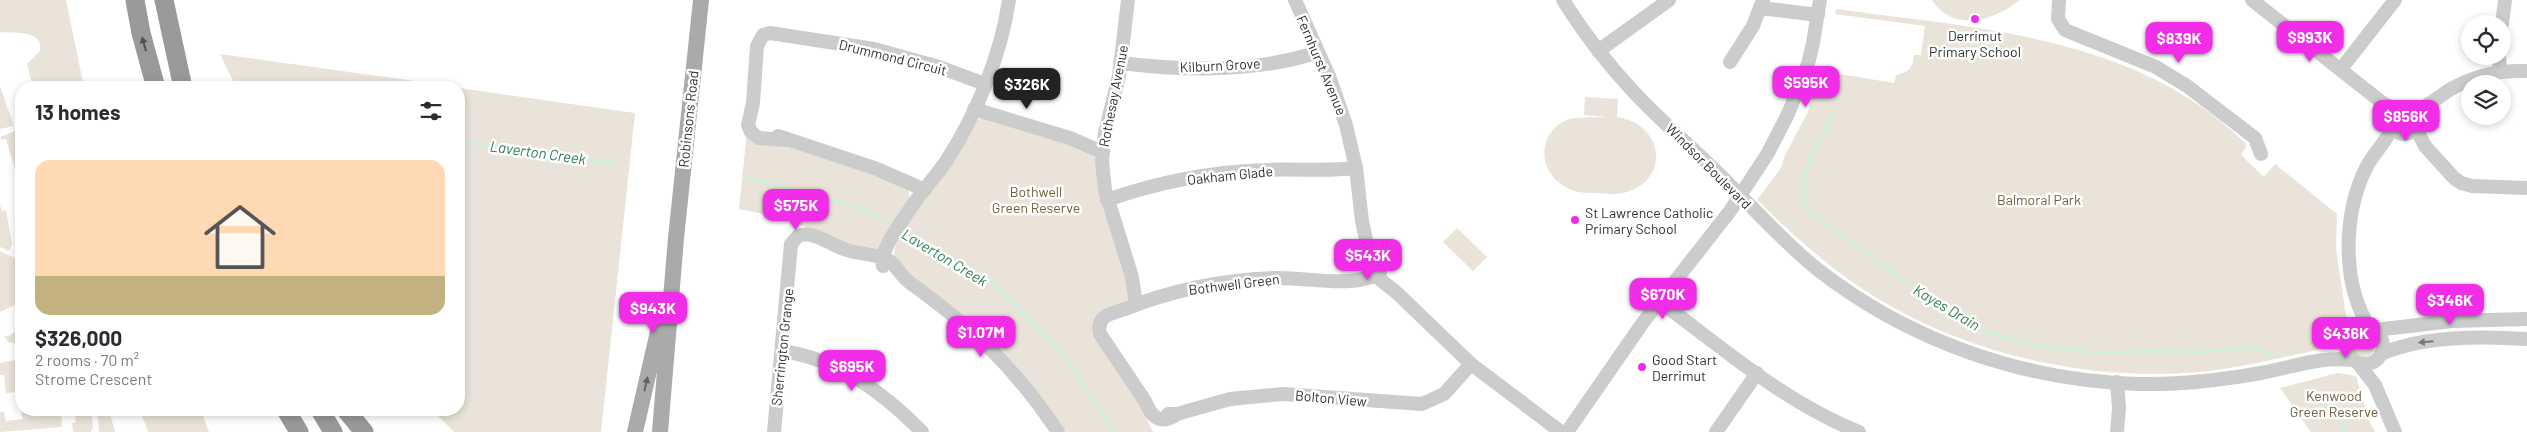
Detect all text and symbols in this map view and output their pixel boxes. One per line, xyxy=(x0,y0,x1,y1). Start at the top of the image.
street label: Fernhurst Avenue xyxy=(1293,13,1351,117)
marker: Derrimut Primary School xyxy=(1969,13,1981,25)
map controls xyxy=(2461,15,2511,125)
button: locate xyxy=(2461,15,2511,65)
pin: $993K xyxy=(2275,20,2345,63)
pin: $839K xyxy=(2144,22,2214,64)
place label: Derrimut Primary School xyxy=(1929,27,2021,60)
text: $993K xyxy=(2288,27,2332,46)
text: $839K xyxy=(2157,28,2201,47)
street label: Drummond Circuit xyxy=(837,35,949,79)
one-way arrow xyxy=(139,37,147,52)
street label: Rothesay Avenue xyxy=(1095,44,1131,148)
street label: Kilburn Grove xyxy=(1179,54,1261,76)
pin: $595K xyxy=(1771,66,1841,108)
pin: $326K xyxy=(992,68,1062,110)
street label: Robinsons Road xyxy=(674,70,702,168)
text: $595K xyxy=(1784,72,1828,91)
text: $326K xyxy=(1004,74,1050,93)
button: layers xyxy=(2461,75,2511,125)
icon: filters xyxy=(417,97,445,125)
text: 13 homes xyxy=(35,99,120,124)
pin: $856K xyxy=(2371,100,2441,142)
text: $856K xyxy=(2383,106,2429,125)
street label: Windsor Boulevard xyxy=(1663,120,1755,212)
water label: Laverton Creek xyxy=(489,136,588,168)
street label: Oakham Glade xyxy=(1186,162,1274,188)
park label: Bothwell Green Reserve xyxy=(992,183,1080,216)
pin: $575K xyxy=(761,188,831,231)
park label: Balmoral Park xyxy=(1997,191,2081,208)
icon: home xyxy=(195,192,285,282)
text: $575K xyxy=(774,195,818,214)
place label: St Lawrence Catholic Primary School xyxy=(1585,204,1713,237)
marker: St Lawrence Catholic Primary School xyxy=(1569,214,1581,226)
water label: Laverton Creek xyxy=(899,224,992,290)
pin: $543K xyxy=(1333,238,1403,281)
text: $543K xyxy=(1345,245,1391,264)
street label: Bothwell Green xyxy=(1188,270,1280,298)
pin: $670K xyxy=(1628,278,1698,320)
water label: Kayes Drain xyxy=(1911,280,1984,334)
text: $670K xyxy=(1641,284,1685,303)
pin: $346K xyxy=(2415,284,2485,326)
street label: Sherrington Grange xyxy=(767,287,797,407)
text: $346K xyxy=(2427,290,2473,309)
pin: $943K xyxy=(618,292,688,334)
text: $943K xyxy=(630,298,676,317)
pin: $1.07M xyxy=(940,316,1022,358)
pin: $436K xyxy=(2311,316,2381,359)
text: $1.07M xyxy=(957,322,1005,341)
text: $436K xyxy=(2323,323,2369,342)
text: $326,000 xyxy=(35,325,122,350)
one-way arrow xyxy=(2418,338,2434,346)
text: 2 rooms · 70 m² xyxy=(35,350,139,369)
pin: $695K xyxy=(817,350,887,392)
place label: Good Start Derrimut xyxy=(1652,351,1717,384)
text: $695K xyxy=(830,356,874,375)
marker: Good Start Derrimut xyxy=(1636,361,1648,373)
text: Strome Crescent xyxy=(35,369,152,388)
one-way arrow xyxy=(642,377,650,392)
street label: Bolton View xyxy=(1295,386,1367,410)
park label: Kenwood Green Reserve xyxy=(2290,387,2378,420)

